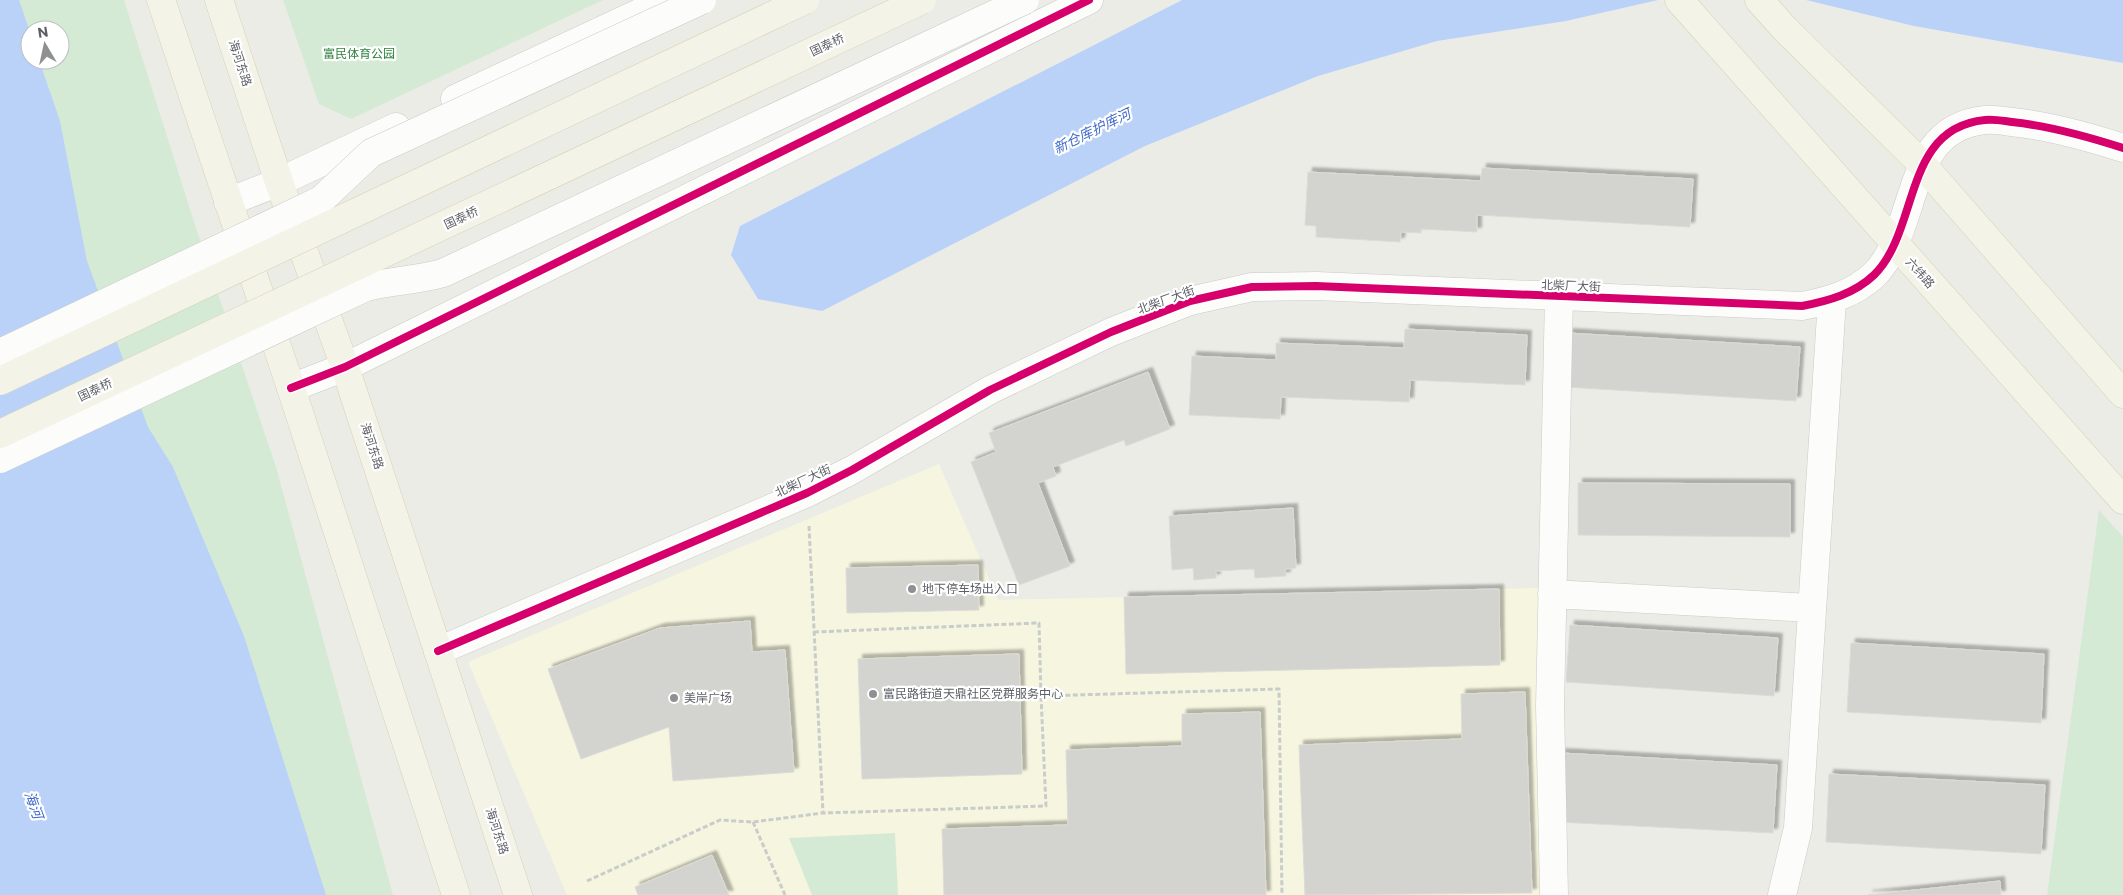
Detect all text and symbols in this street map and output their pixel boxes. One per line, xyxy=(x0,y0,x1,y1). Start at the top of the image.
north arrow xyxy=(20,20,70,70)
text: N xyxy=(36,22,49,41)
street label: 国泰桥 xyxy=(807,30,846,58)
street label: 海河东路 xyxy=(227,38,255,88)
park label: 富民体育公园 xyxy=(323,46,395,60)
water label: 新仓库护库河 xyxy=(1050,103,1136,157)
street label: 国泰桥 xyxy=(441,203,480,231)
street label: 六纬路 xyxy=(1903,254,1938,290)
street label: 北柴厂大街 xyxy=(1541,277,1601,293)
street label: 北柴厂大街 xyxy=(1135,282,1196,316)
street label: 国泰桥 xyxy=(75,375,114,403)
street label: 海河东路 xyxy=(359,421,387,471)
street label: 北柴厂大街 xyxy=(772,461,833,499)
place label: 地下停车场出入口 xyxy=(922,581,1018,595)
marker: 地下停车场出入口 xyxy=(906,583,918,595)
place label: 富民路街道天鼎社区党群服务中心 xyxy=(883,686,1063,700)
marker: 富民路街道天鼎社区党群服务中心 xyxy=(867,688,879,700)
place label: 美岸广场 xyxy=(684,690,732,704)
marker: 美岸广场 xyxy=(668,692,680,704)
water label: 海河 xyxy=(22,789,48,824)
street label: 海河东路 xyxy=(484,806,512,856)

